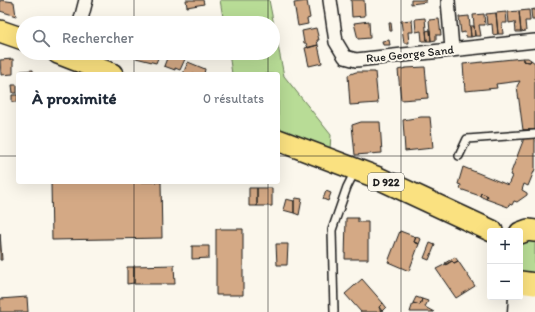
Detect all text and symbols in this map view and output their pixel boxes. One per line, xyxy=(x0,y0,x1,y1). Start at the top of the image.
search box xyxy=(16,16,280,60)
icon: search xyxy=(30,27,52,49)
text: Rechercher xyxy=(62,29,134,47)
street label: Rue George Sand xyxy=(365,42,455,66)
text: À proximité xyxy=(32,88,117,108)
text: 0 résultats xyxy=(203,91,264,106)
road number: D 922 xyxy=(368,173,404,191)
map controls xyxy=(487,228,523,300)
button: + xyxy=(487,228,523,264)
button: − xyxy=(487,264,523,300)

